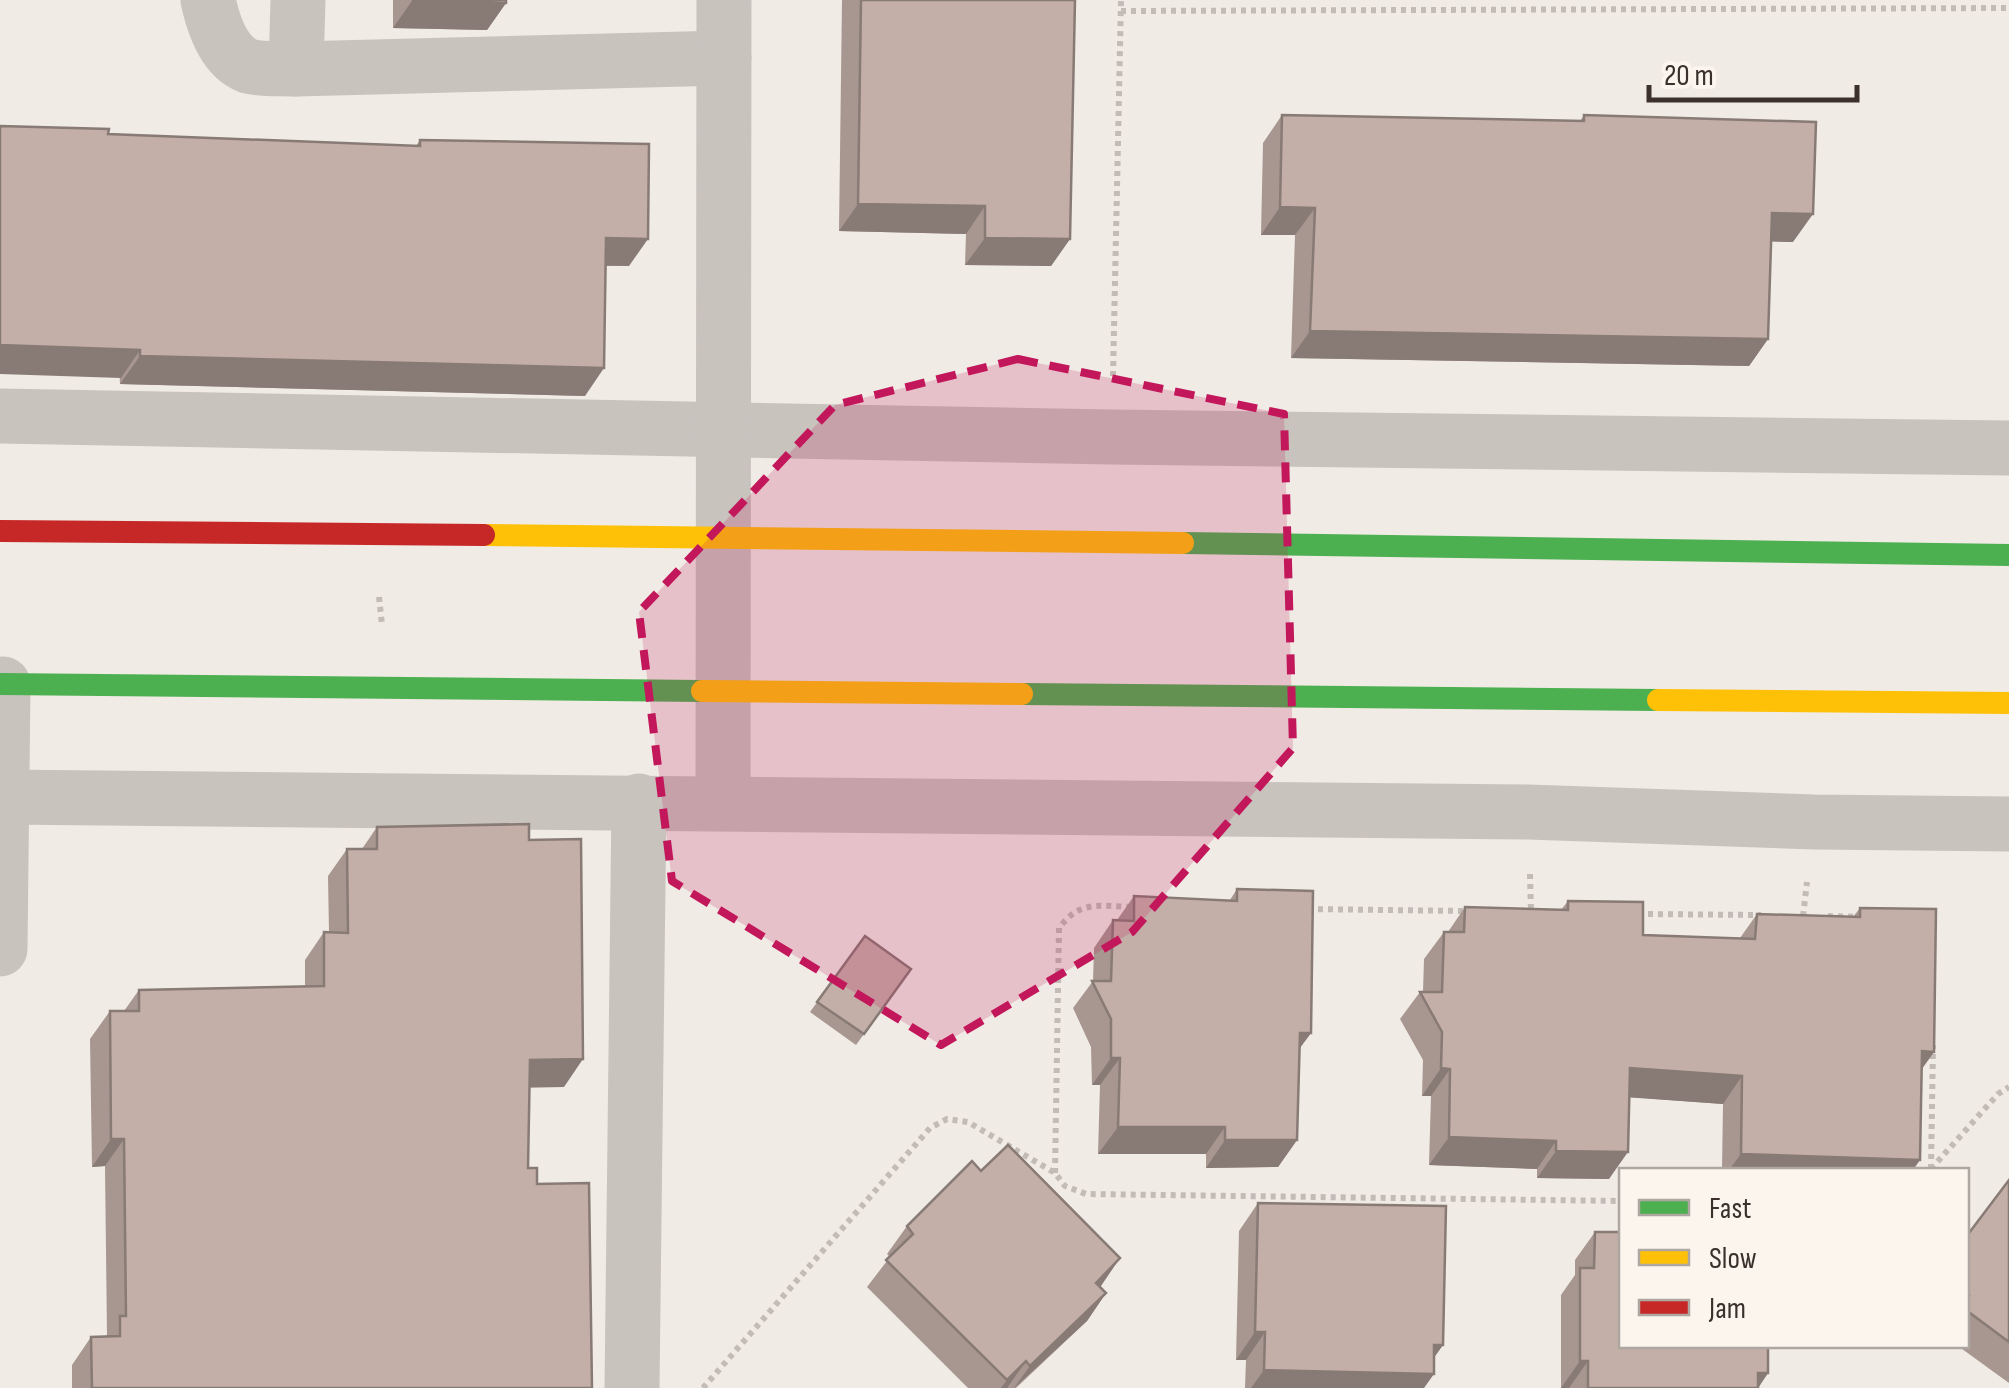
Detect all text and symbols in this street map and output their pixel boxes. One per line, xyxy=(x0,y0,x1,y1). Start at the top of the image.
scale bar xyxy=(1649,40,1856,102)
text: 20 m xyxy=(1664,58,1714,94)
legend xyxy=(1619,1168,1969,1348)
text: Fast xyxy=(1709,1191,1751,1227)
text: Slow xyxy=(1709,1241,1757,1277)
text: Jam xyxy=(1708,1291,1746,1327)

